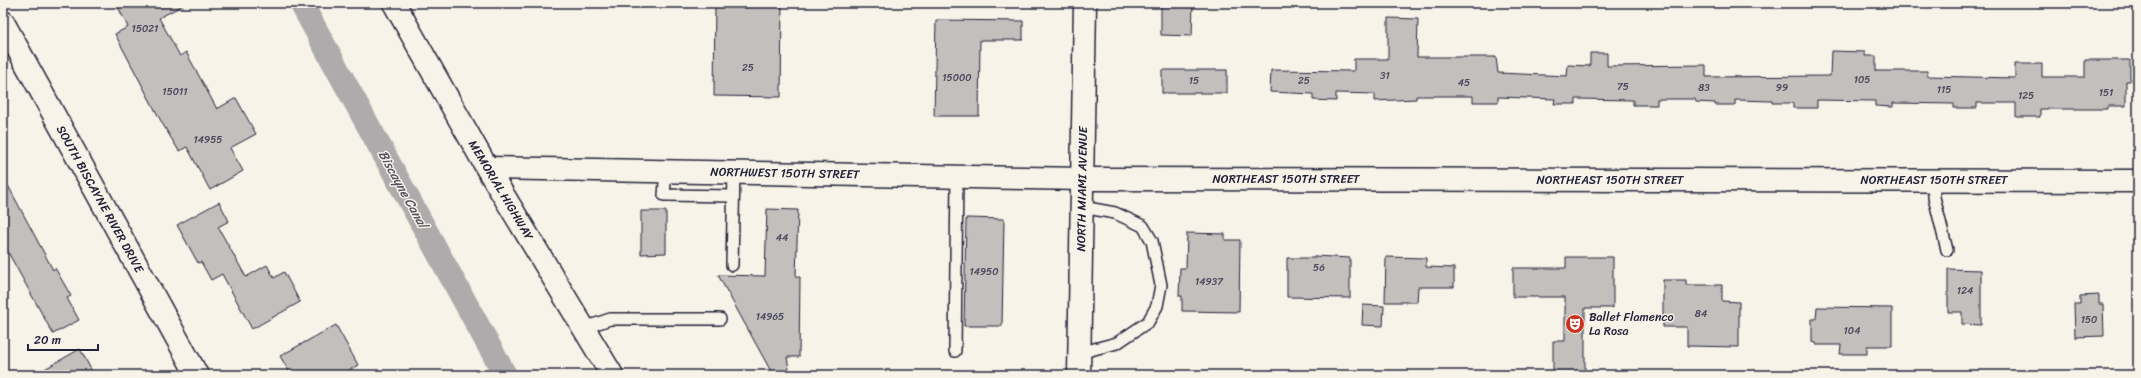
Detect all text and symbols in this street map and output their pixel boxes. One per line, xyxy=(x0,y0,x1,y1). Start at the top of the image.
house number: 15021 xyxy=(132,20,158,38)
house number: 25 xyxy=(742,59,754,77)
house number: 31 xyxy=(1380,67,1390,85)
house number: 15000 xyxy=(942,69,972,87)
house number: 105 xyxy=(1854,71,1870,89)
house number: 15 xyxy=(1189,72,1199,90)
house number: 25 xyxy=(1298,72,1310,90)
house number: 45 xyxy=(1458,74,1470,92)
house number: 75 xyxy=(1617,78,1629,96)
house number: 83 xyxy=(1698,79,1710,97)
house number: 99 xyxy=(1776,79,1788,97)
house number: 115 xyxy=(1937,81,1951,99)
house number: 15011 xyxy=(162,83,188,101)
house number: 151 xyxy=(2099,84,2113,102)
house number: 125 xyxy=(2018,87,2034,105)
street label: SOUTH BISCAYNE RIVER DRIVE xyxy=(50,121,151,278)
street label: NORTH MIAMI AVENUE xyxy=(1070,125,1094,252)
house number: 14955 xyxy=(194,131,222,149)
street label: MEMORIAL HIGHWAY xyxy=(462,136,540,245)
water label: Biscayne Canal xyxy=(372,146,435,235)
street label: NORTHWEST 150TH STREET xyxy=(710,161,861,185)
street label: NORTHEAST 150TH STREET xyxy=(1213,168,1360,190)
street label: NORTHEAST 150TH STREET xyxy=(1537,169,1684,191)
street label: NORTHEAST 150TH STREET xyxy=(1861,169,2008,191)
house number: 44 xyxy=(776,229,788,247)
house number: 56 xyxy=(1313,259,1325,277)
house number: 14950 xyxy=(969,263,999,281)
house number: 14937 xyxy=(1195,273,1224,291)
house number: 124 xyxy=(1957,282,1973,300)
house number: 84 xyxy=(1695,305,1707,323)
place label: Ballet Flamenco La Rosa xyxy=(1589,306,1674,342)
house number: 14965 xyxy=(756,308,784,326)
house number: 150 xyxy=(2081,311,2097,329)
theatre icon: Ballet Flamenco La Rosa xyxy=(1564,313,1586,335)
house number: 104 xyxy=(1844,322,1860,340)
scale bar xyxy=(28,326,98,352)
text: 20 m xyxy=(34,329,61,351)

